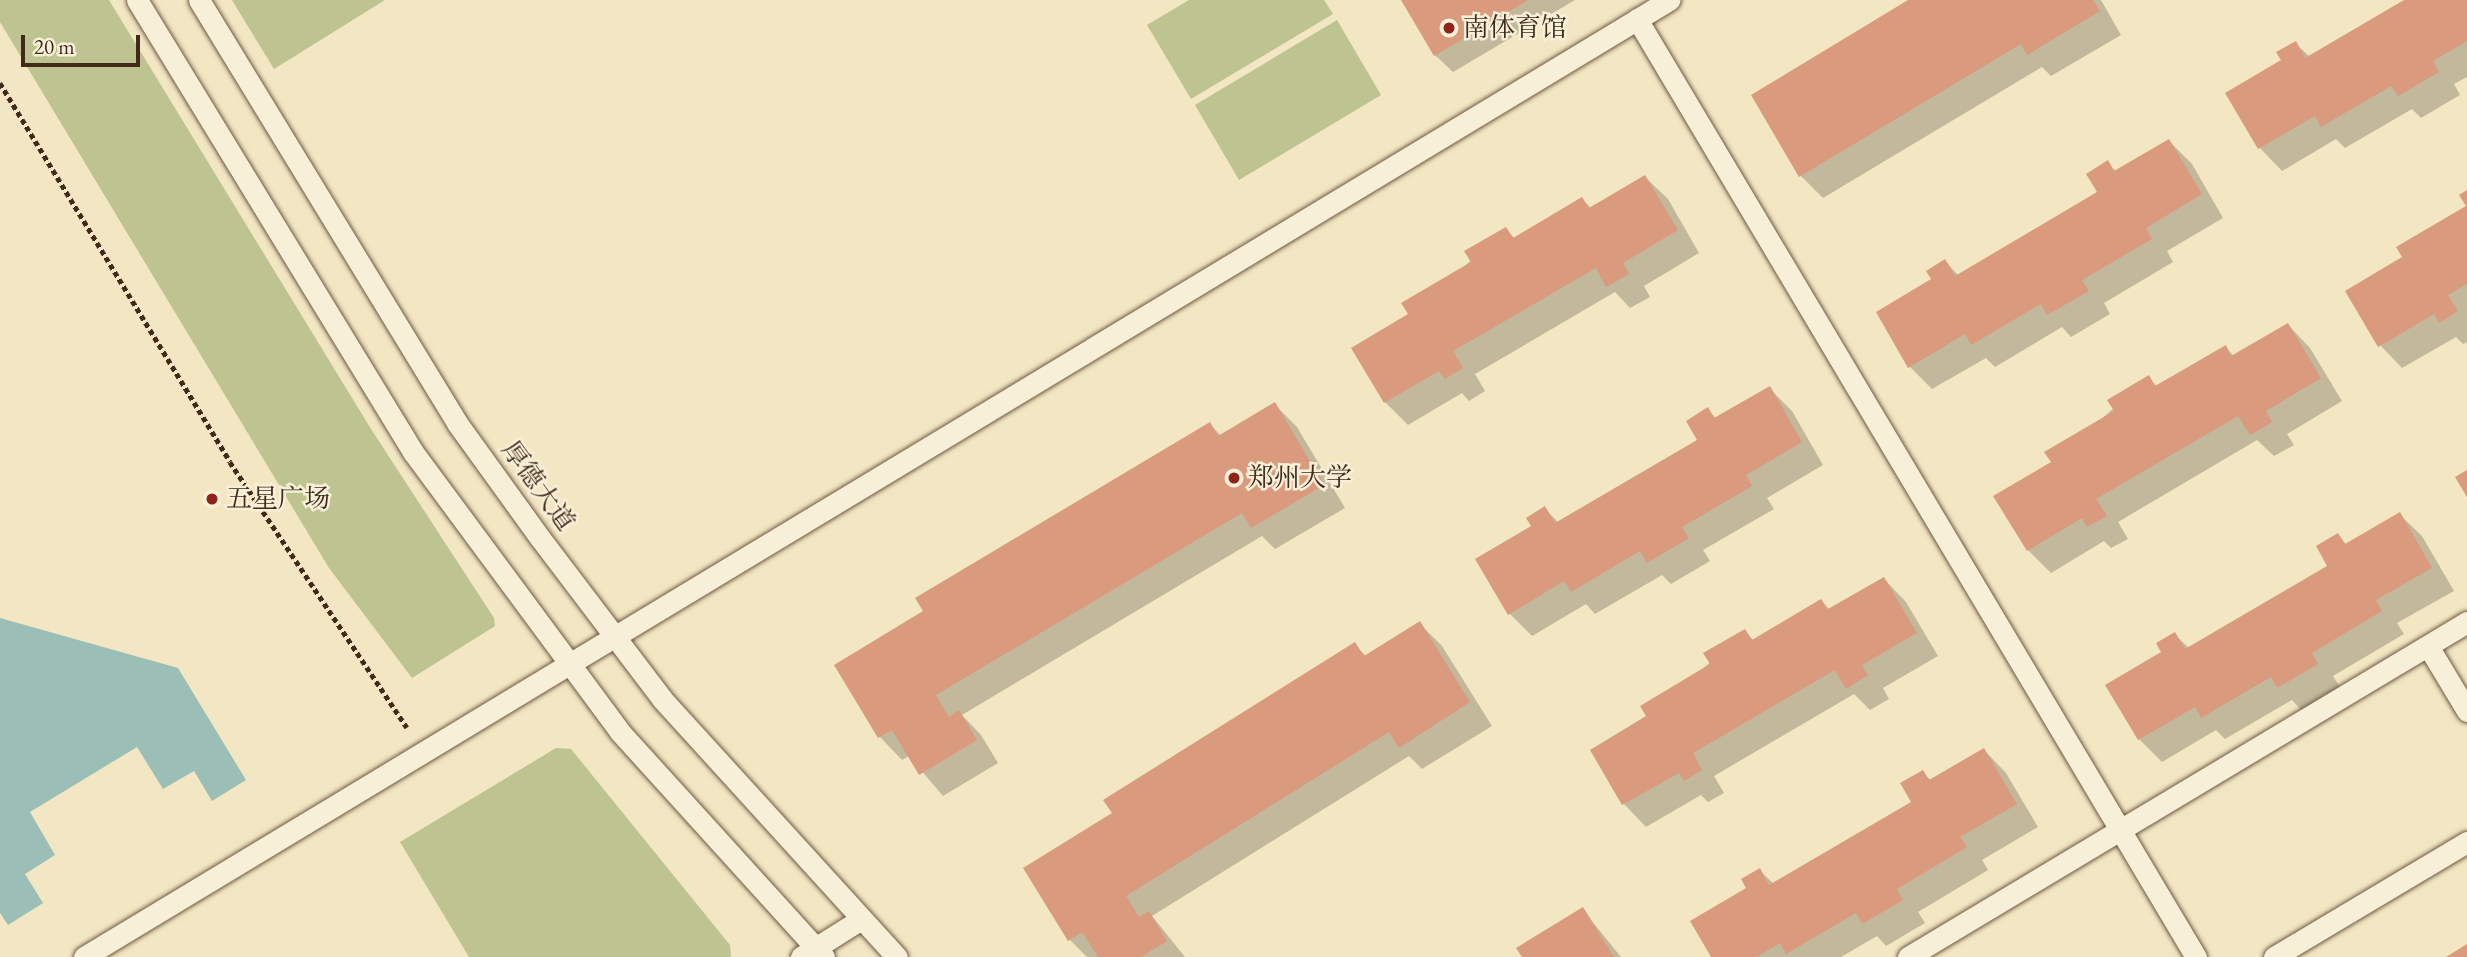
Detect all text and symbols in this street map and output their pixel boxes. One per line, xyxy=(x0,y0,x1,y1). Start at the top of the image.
place label: 南体育馆 xyxy=(1463,12,1567,44)
marker: 南体育馆 xyxy=(1441,20,1457,36)
scale bar xyxy=(24,21,144,65)
text: 20 m xyxy=(34,33,75,60)
street label: 厚德大道 xyxy=(495,435,581,537)
place label: 郑州大学 xyxy=(1248,462,1352,494)
marker: 郑州大学 xyxy=(1226,470,1242,486)
place label: 五星广场 xyxy=(226,483,330,515)
marker: 五星广场 xyxy=(204,491,220,507)

